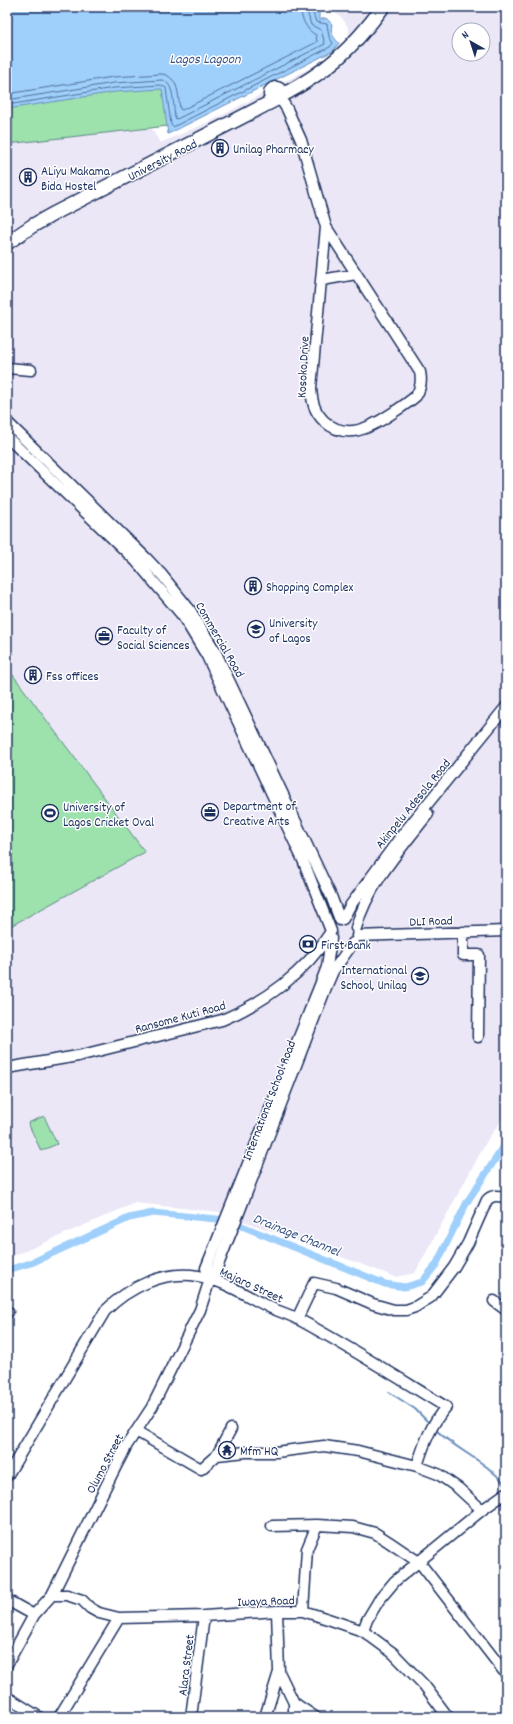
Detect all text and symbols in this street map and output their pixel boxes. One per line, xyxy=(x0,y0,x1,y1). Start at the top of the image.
north arrow xyxy=(451,22,491,62)
text: N xyxy=(459,28,474,44)
water label: Lagos Lagoon xyxy=(169,50,241,70)
street label: University Road xyxy=(125,136,201,187)
building icon: Unilag Pharmacy xyxy=(210,138,230,158)
place label: Unilag Pharmacy xyxy=(233,141,315,160)
place label: ALiyu Makama Bida Hostel xyxy=(41,163,111,197)
building icon: ALiyu Makama Bida Hostel xyxy=(18,167,38,187)
street label: Kosoko Drive xyxy=(293,335,316,399)
building icon: Shopping Complex xyxy=(243,576,263,596)
place label: Shopping Complex xyxy=(266,579,353,598)
street label: Commercial Road xyxy=(189,599,248,682)
place label: University of Lagos xyxy=(269,615,318,649)
school or university icon: University of Lagos xyxy=(246,619,266,639)
place label: Faculty of Social Sciences xyxy=(117,622,190,656)
office icon: Faculty of Social Sciences xyxy=(94,626,114,646)
building icon: Fss offices xyxy=(23,665,43,685)
place label: Fss offices xyxy=(46,668,99,687)
street label: Akinpelu Adesola Road xyxy=(372,756,456,854)
place label: Department of Creative Arts xyxy=(223,798,296,832)
place label: University of Lagos Cricket Oval xyxy=(63,799,154,833)
office icon: Department of Creative Arts xyxy=(200,802,220,822)
sports icon: University of Lagos Cricket Oval xyxy=(40,803,60,823)
street label: DLI Road xyxy=(409,912,453,933)
bank icon: First Bank xyxy=(298,934,318,954)
place label: First Bank xyxy=(321,937,371,956)
place label: International School, Unilag xyxy=(340,962,407,996)
school or university icon: International School, Unilag xyxy=(410,966,430,986)
street label: Ransome Kuti Road xyxy=(133,997,228,1040)
street label: International School Road xyxy=(239,1038,302,1164)
water label: Drainage Channel xyxy=(250,1209,344,1263)
street label: Majaro Street xyxy=(216,1263,286,1309)
street label: Olumo Street xyxy=(82,1431,130,1498)
temple icon: Mfm HQ xyxy=(217,1440,237,1460)
place label: Mfm HQ xyxy=(240,1443,279,1462)
street label: Iwaya Road xyxy=(237,1592,295,1613)
street label: Alara Street xyxy=(174,1633,201,1697)

